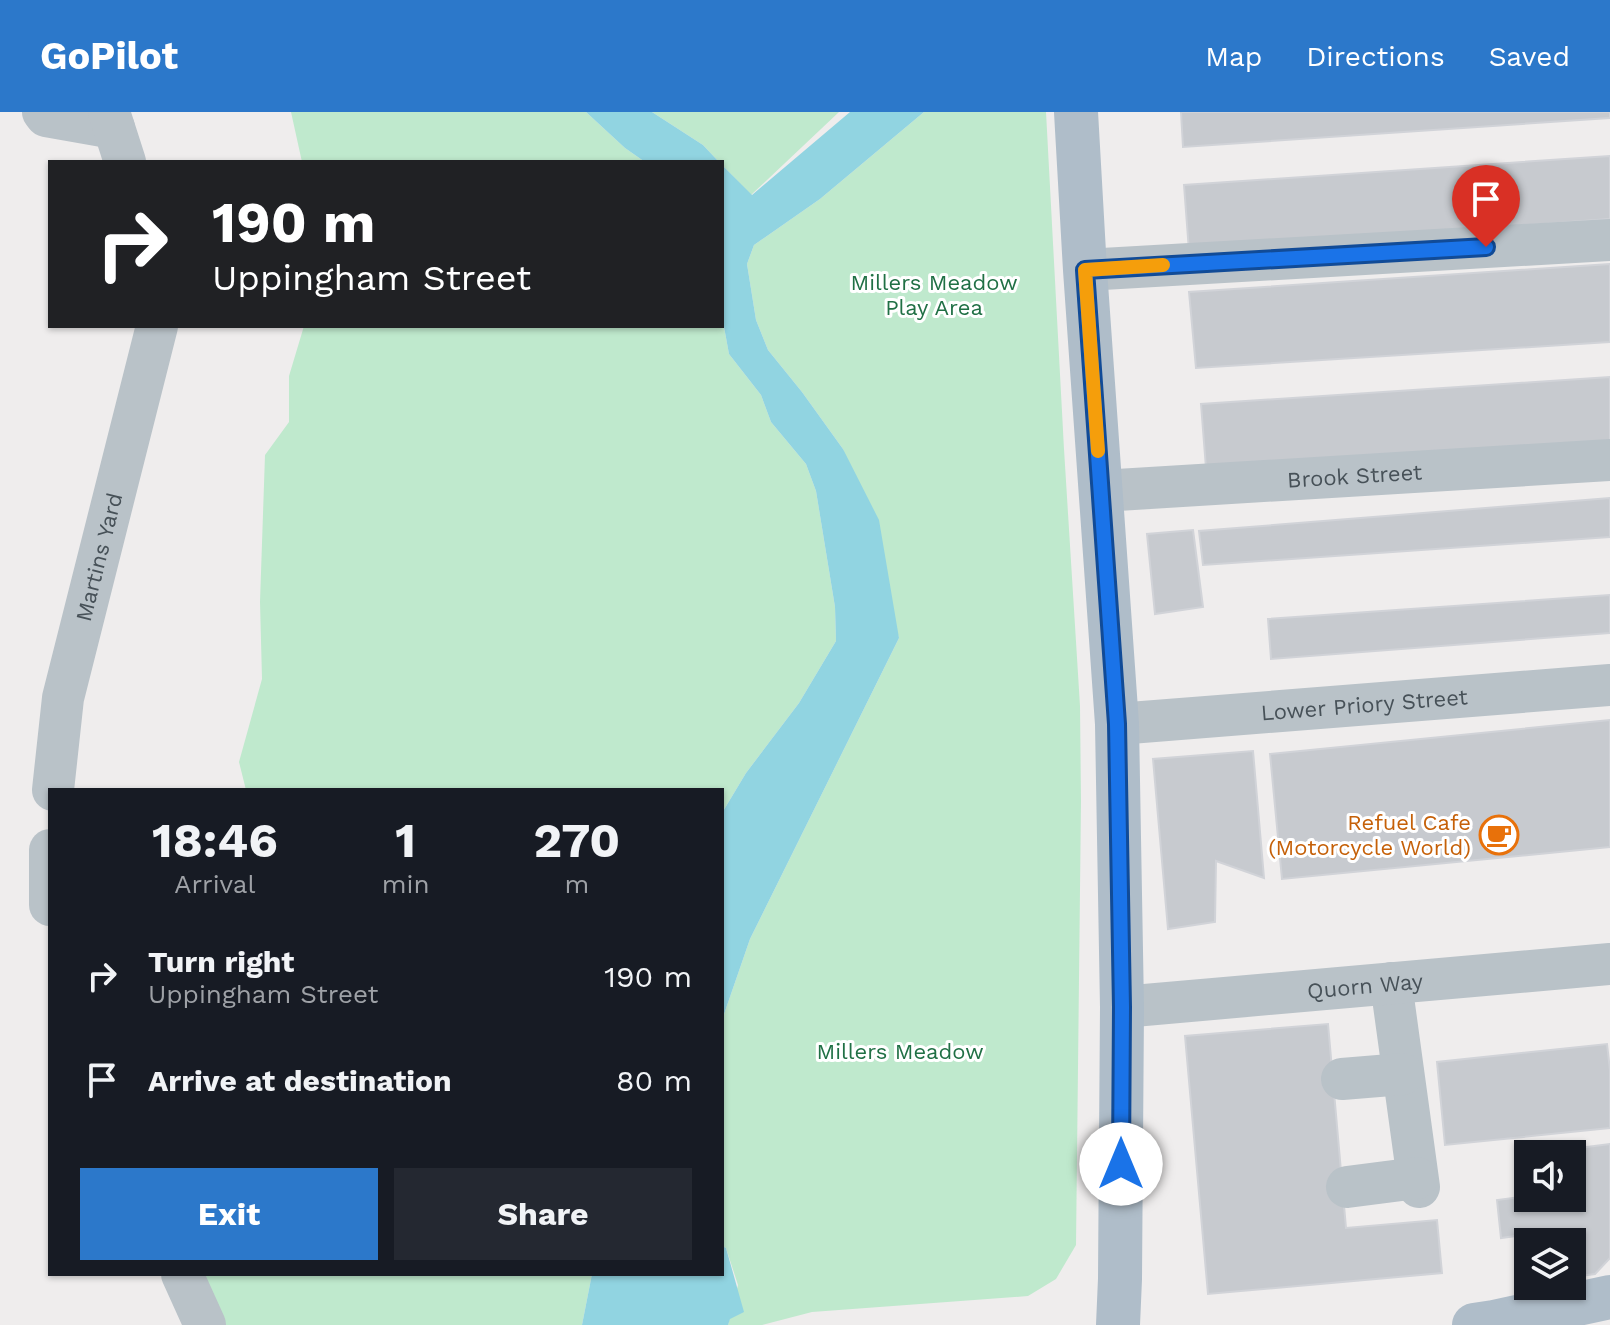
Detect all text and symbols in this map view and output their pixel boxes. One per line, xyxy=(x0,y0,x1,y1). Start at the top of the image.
text: GoPilot xyxy=(40,34,178,78)
text: Map xyxy=(1205,40,1262,73)
text: Directions xyxy=(1306,40,1445,73)
text: Saved xyxy=(1489,40,1570,73)
pin xyxy=(1452,165,1520,247)
icon: arrive xyxy=(1464,177,1508,221)
text: 190 m xyxy=(212,190,375,256)
icon: right xyxy=(80,192,184,296)
text: Uppingham Street xyxy=(212,257,531,299)
park label: Millers Meadow Play Area xyxy=(850,270,1018,320)
street label: Brook Street xyxy=(1286,459,1423,492)
street label: Martins Yard xyxy=(70,490,127,624)
street label: Lower Priory Street xyxy=(1260,684,1469,725)
place label: Refuel Cafe (Motorcycle World) xyxy=(1268,810,1471,860)
text: 18:46 xyxy=(152,812,278,869)
text: 1 xyxy=(395,812,416,869)
text: 270 xyxy=(533,812,620,869)
cafe icon: Refuel Cafe (Motorcycle World) xyxy=(1478,814,1520,856)
text: Arrival xyxy=(174,869,255,899)
text: min xyxy=(382,869,430,899)
text: m xyxy=(564,869,589,899)
text: Turn right xyxy=(148,944,294,979)
icon: right xyxy=(80,954,124,998)
text: 190 m xyxy=(604,959,692,994)
street label: Quorn Way xyxy=(1306,968,1425,1003)
text: Uppingham Street xyxy=(148,979,378,1009)
park label: Millers Meadow xyxy=(816,1039,984,1064)
icon: arrive xyxy=(80,1058,124,1102)
text: Arrive at destination xyxy=(148,1063,452,1098)
text: 80 m xyxy=(616,1063,692,1098)
position arrow xyxy=(1079,1122,1163,1206)
map controls xyxy=(1514,1140,1586,1300)
button: sound xyxy=(1514,1140,1586,1212)
button: Exit xyxy=(80,1168,378,1260)
button: Share xyxy=(394,1168,692,1260)
button: layers xyxy=(1514,1228,1586,1300)

